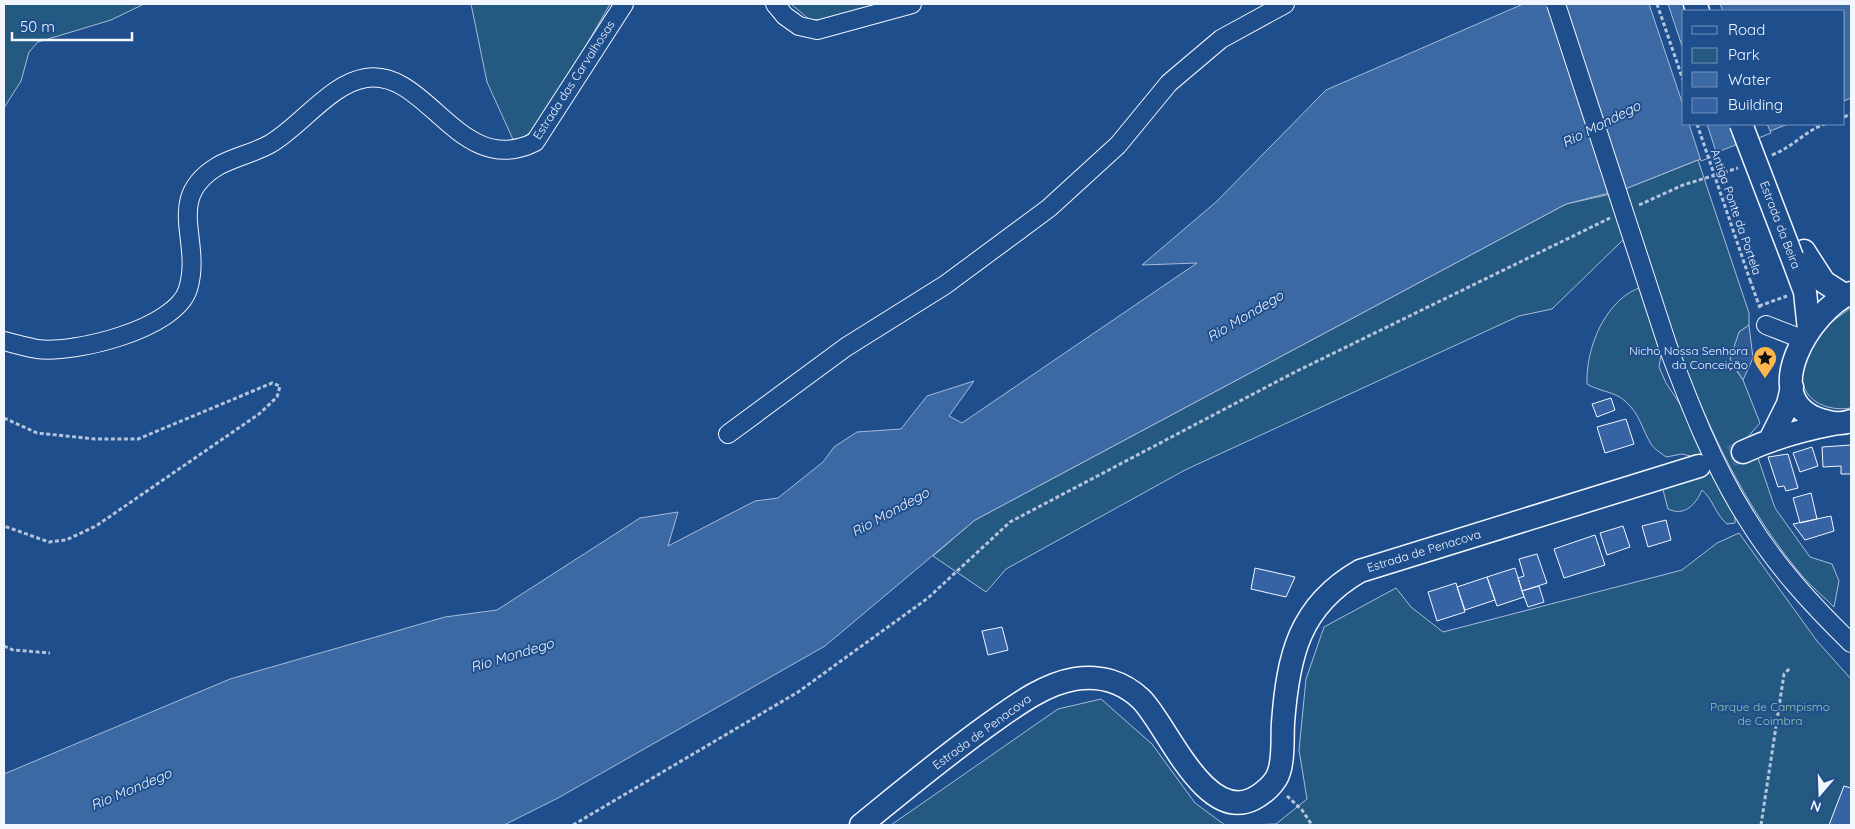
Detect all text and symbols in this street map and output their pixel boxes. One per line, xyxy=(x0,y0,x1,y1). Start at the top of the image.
scale bar xyxy=(12,10,132,42)
legend xyxy=(1682,10,1845,125)
text: 50 m xyxy=(20,17,55,36)
street label: Estrada das Carvalhosas xyxy=(529,17,618,142)
text: Road xyxy=(1728,20,1765,39)
text: Park xyxy=(1728,45,1760,64)
text: Water xyxy=(1728,70,1771,89)
text: Building xyxy=(1728,95,1783,114)
water label: Rio Mondego xyxy=(1559,96,1644,152)
street label: Antiga Ponte da Portela xyxy=(1708,147,1765,277)
street label: Estrada da Beira xyxy=(1757,179,1804,271)
water label: Rio Mondego xyxy=(1203,286,1287,346)
place label: Nicho Nossa Senhora da Conceição xyxy=(1629,343,1748,372)
place icon: Nicho Nossa Senhora da Conceição xyxy=(1752,345,1778,379)
water label: Rio Mondego xyxy=(848,483,932,541)
street label: Estrada de Penacova xyxy=(1365,526,1483,575)
water label: Rio Mondego xyxy=(468,634,556,676)
street label: Estrada de Penacova xyxy=(929,691,1034,772)
park label: Parque de Campismo de Coimbra xyxy=(1710,699,1830,728)
water label: Rio Mondego xyxy=(88,764,175,814)
north arrow xyxy=(1795,769,1845,819)
text: N xyxy=(1808,796,1824,816)

